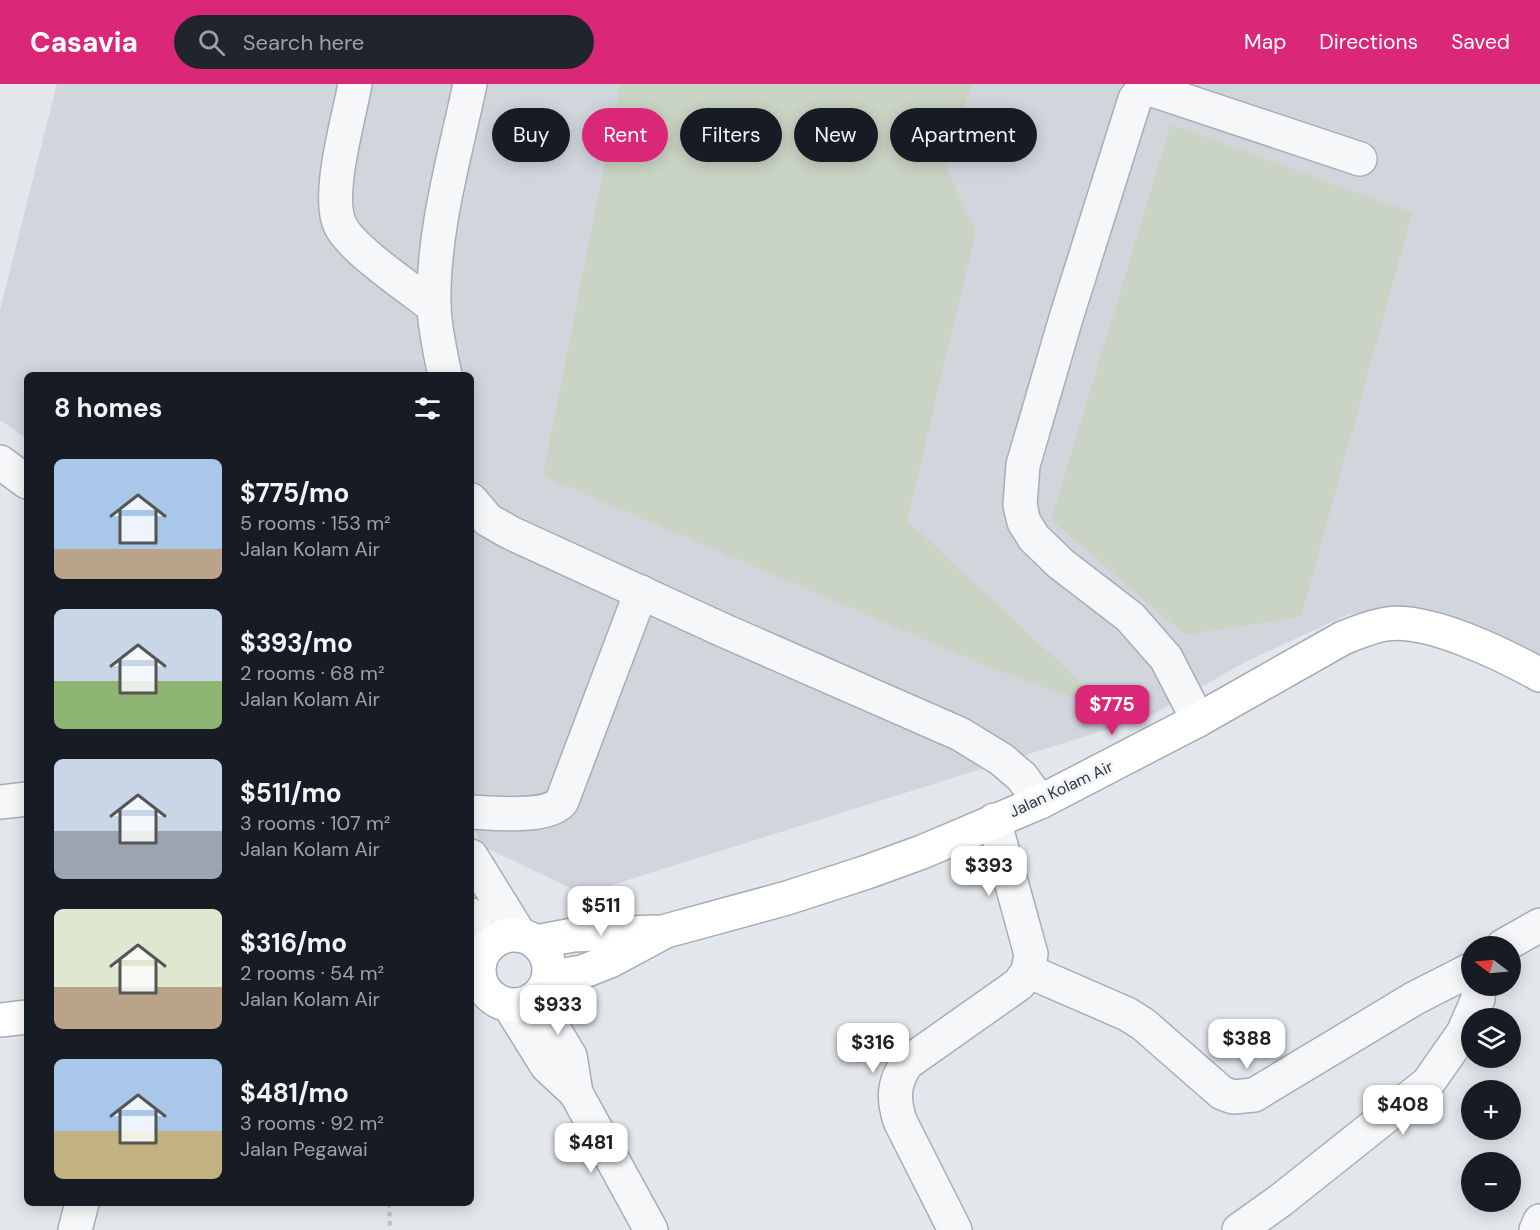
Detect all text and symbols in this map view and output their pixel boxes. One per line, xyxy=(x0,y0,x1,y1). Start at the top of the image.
search box xyxy=(174,15,594,69)
text: Casavia xyxy=(30,24,138,61)
icon: search xyxy=(195,26,228,59)
text: Search here xyxy=(243,28,364,57)
text: Map xyxy=(1244,28,1286,56)
text: Directions xyxy=(1319,28,1418,56)
text: Saved xyxy=(1451,28,1510,56)
chip: Buy xyxy=(492,108,570,162)
chip: Rent xyxy=(582,108,668,162)
chip: Filters xyxy=(680,108,782,162)
chip: New xyxy=(794,108,878,162)
chip: Apartment xyxy=(890,108,1037,162)
text: 8 homes xyxy=(54,391,162,425)
icon: filters xyxy=(411,392,444,425)
text: $775/mo xyxy=(240,476,349,510)
icon: home xyxy=(102,483,174,555)
text: 5 rooms · 153 m² xyxy=(240,510,391,536)
text: Jalan Kolam Air xyxy=(240,536,380,562)
text: $393/mo xyxy=(240,626,353,660)
icon: home xyxy=(102,633,174,705)
text: 2 rooms · 68 m² xyxy=(240,660,385,686)
pin: $775 xyxy=(1076,685,1148,736)
text: Jalan Kolam Air xyxy=(240,686,380,712)
text: $775 xyxy=(1089,691,1135,717)
street label: Jalan Kolam Air xyxy=(1006,756,1116,822)
text: $511/mo xyxy=(240,776,342,810)
icon: home xyxy=(102,783,174,855)
text: 3 rooms · 107 m² xyxy=(240,810,390,836)
text: Jalan Kolam Air xyxy=(240,836,380,862)
pin: $393 xyxy=(953,846,1025,897)
text: $393 xyxy=(965,852,1013,878)
pin: $511 xyxy=(565,886,637,937)
text: $511 xyxy=(581,892,621,918)
text: $316/mo xyxy=(240,926,347,960)
icon: home xyxy=(102,933,174,1005)
north arrow xyxy=(1461,936,1521,996)
map controls xyxy=(1461,936,1521,1212)
text: 2 rooms · 54 m² xyxy=(240,960,384,986)
pin: $933 xyxy=(522,985,594,1036)
text: Jalan Kolam Air xyxy=(240,986,380,1012)
text: $933 xyxy=(534,991,582,1017)
button: layers xyxy=(1461,1008,1521,1068)
pin: $388 xyxy=(1211,1019,1283,1070)
pin: $316 xyxy=(837,1023,909,1074)
text: $388 xyxy=(1222,1025,1272,1051)
text: $316 xyxy=(851,1029,895,1055)
text: $481/mo xyxy=(240,1076,349,1110)
button: + xyxy=(1461,1080,1521,1140)
icon: home xyxy=(102,1083,174,1155)
pin: $408 xyxy=(1367,1085,1439,1136)
text: $408 xyxy=(1377,1091,1429,1117)
text: 3 rooms · 92 m² xyxy=(240,1110,384,1136)
pin: $481 xyxy=(555,1123,627,1174)
text: $481 xyxy=(569,1129,613,1155)
text: Jalan Pegawai xyxy=(240,1136,368,1162)
button: − xyxy=(1461,1152,1521,1212)

